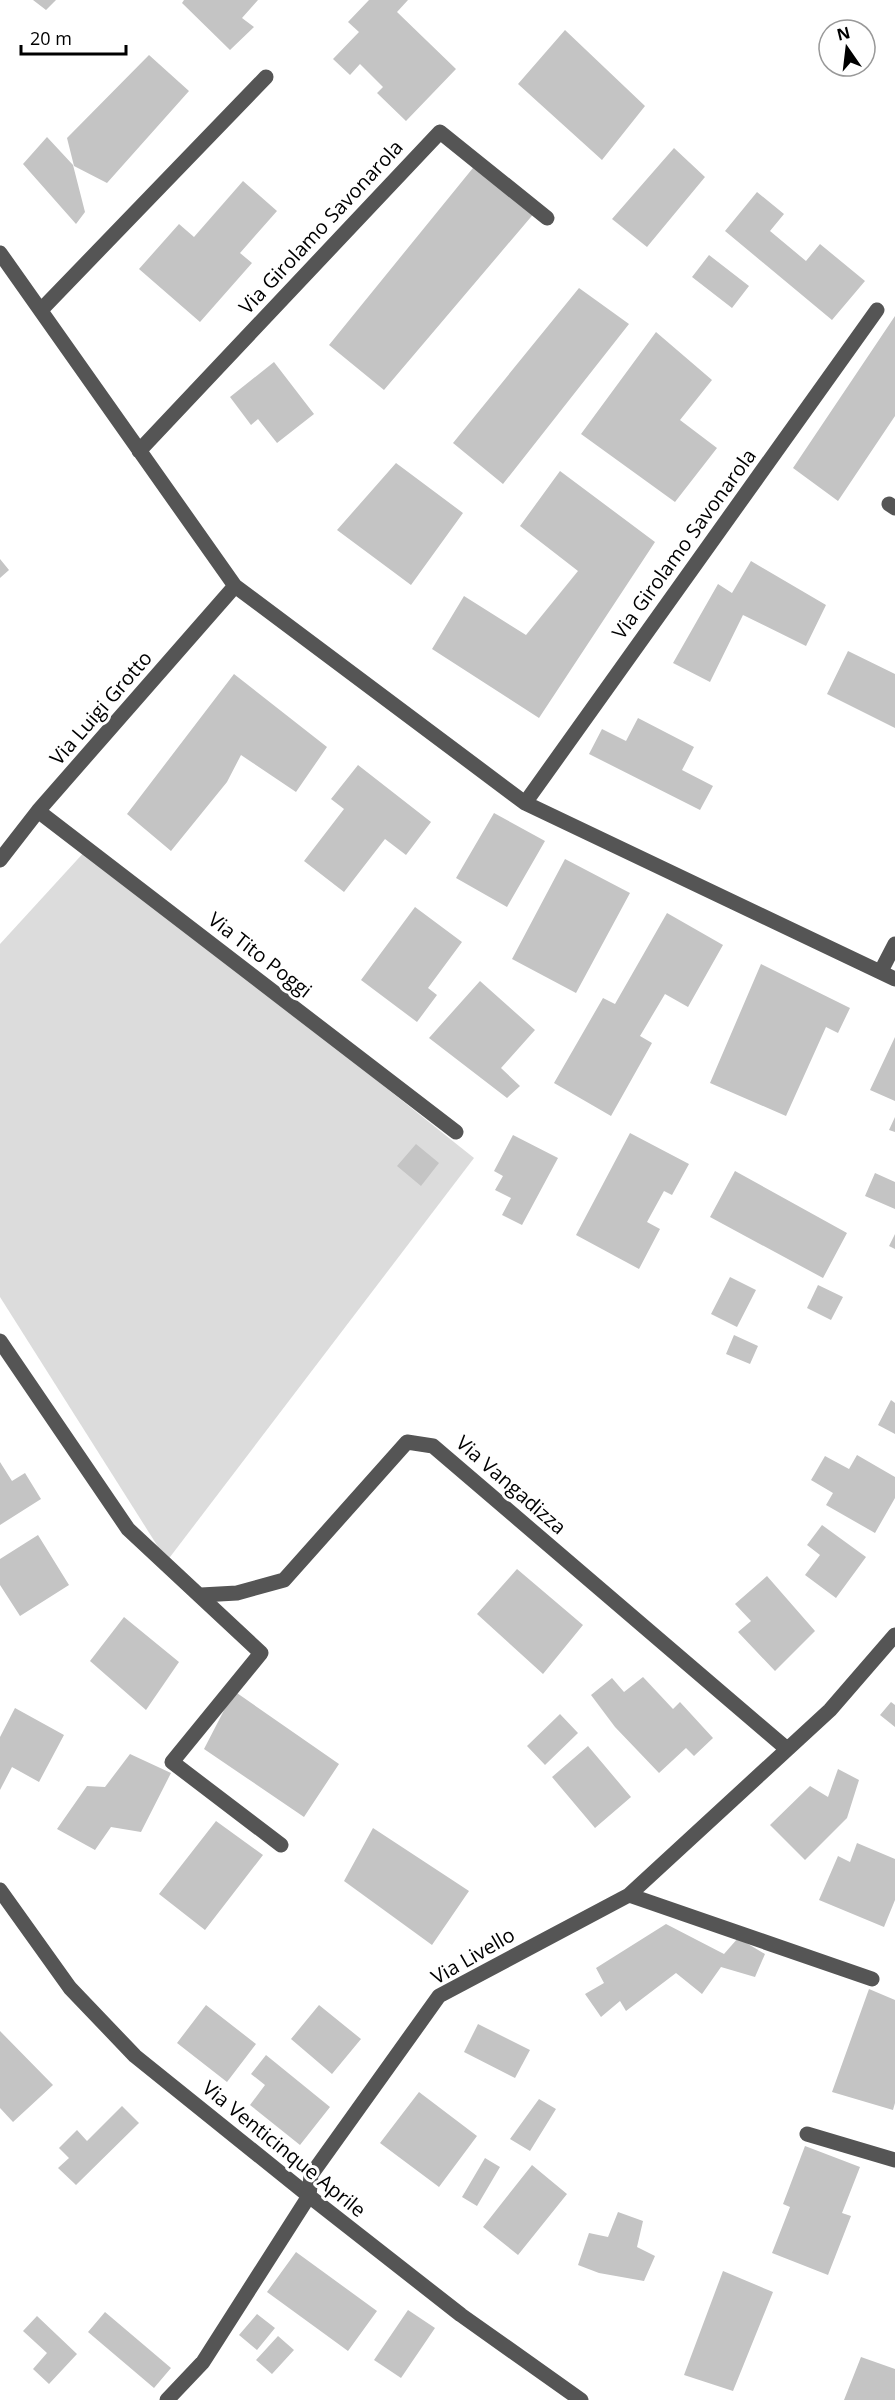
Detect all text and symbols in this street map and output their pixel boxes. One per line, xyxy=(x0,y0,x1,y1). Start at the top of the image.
scale bar xyxy=(21,18,126,56)
north arrow xyxy=(817,18,877,78)
text: N xyxy=(834,21,852,46)
text: 20 m xyxy=(30,26,72,50)
street label: Via Girolamo Savonarola xyxy=(233,134,409,320)
street label: Via Girolamo Savonarola xyxy=(605,443,762,644)
street label: Via Luigi Grotto xyxy=(43,645,158,771)
street label: Via Tito Poggi xyxy=(203,906,318,1004)
street label: Via Vangadizza xyxy=(451,1429,572,1540)
street label: Via Livello xyxy=(426,1921,519,1990)
street label: Via Venticinque Aprile xyxy=(197,2074,372,2223)

